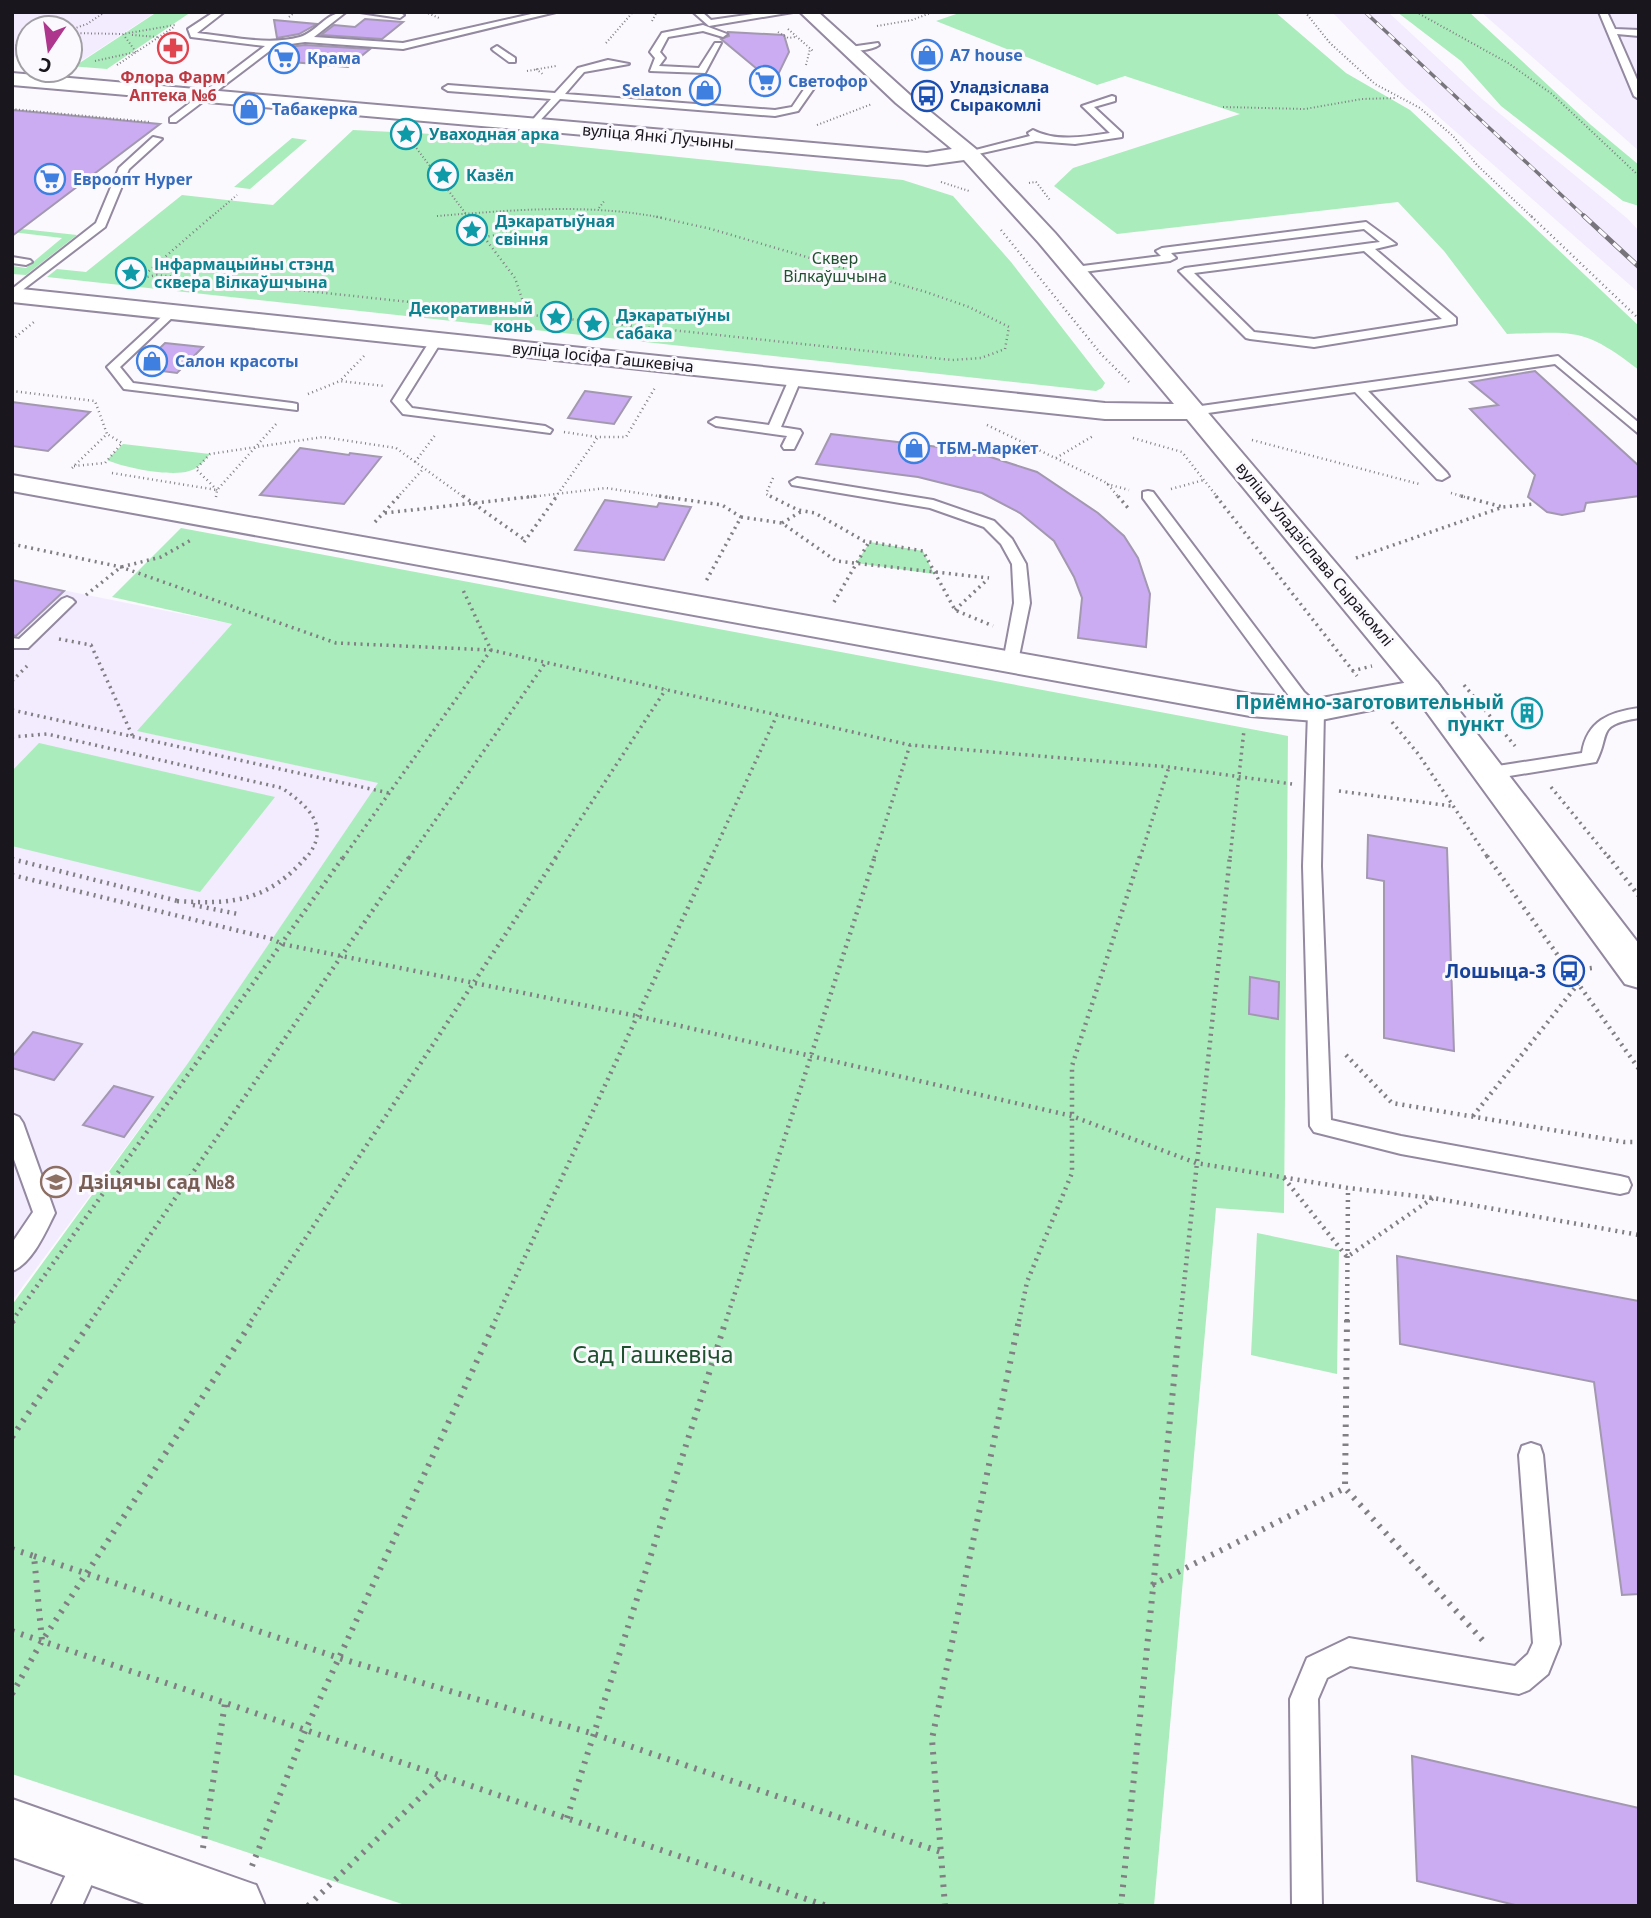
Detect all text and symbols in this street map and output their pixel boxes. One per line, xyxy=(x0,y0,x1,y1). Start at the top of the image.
north arrow xyxy=(14,14,84,84)
pharmacy icon: Флора Фарм Аптека №6 xyxy=(156,31,190,65)
shop icon: A7 house xyxy=(910,38,944,72)
supermarket icon: Крама xyxy=(267,41,301,75)
place label: A7 house xyxy=(950,44,1023,66)
place label: Крама xyxy=(307,47,361,69)
text: С xyxy=(36,52,54,80)
supermarket icon: Светофор xyxy=(748,64,782,98)
place label: Флора Фарм Аптека №6 xyxy=(120,66,226,106)
place label: Светофор xyxy=(788,70,868,92)
shop icon: Selaton xyxy=(688,73,722,107)
place label: Уладзіслава Сыракомлі xyxy=(950,76,1049,116)
place label: Selaton xyxy=(622,79,682,101)
bus stop icon: Уладзіслава Сыракомлі xyxy=(910,79,944,113)
shop icon: Табакерка xyxy=(232,92,266,126)
place label: Табакерка xyxy=(272,98,358,120)
place icon: Уваходная арка xyxy=(389,117,423,151)
street label: вуліца Янкі Лучыны xyxy=(581,118,735,154)
place label: Уваходная арка xyxy=(429,123,559,145)
place icon: Казёл xyxy=(426,158,460,192)
supermarket icon: Евроопт Hyper xyxy=(33,162,67,196)
place label: Казёл xyxy=(466,164,514,186)
place label: Евроопт Hyper xyxy=(73,168,192,190)
place label: Дэкаратыўная свіння xyxy=(495,210,615,250)
place icon: Дэкаратыўная свіння xyxy=(455,213,489,247)
park label: Сквер Вілкаўшчына xyxy=(783,247,887,287)
place label: Інфармацыйны стэнд сквера Вілкаўшчына xyxy=(154,253,335,293)
place icon: Інфармацыйны стэнд сквера Вілкаўшчына xyxy=(114,256,148,290)
place label: Декоративный конь xyxy=(409,297,533,337)
place icon: Декоративный конь xyxy=(539,300,573,334)
place label: Дэкаратыўны сабака xyxy=(616,304,730,344)
place icon: Дэкаратыўны сабака xyxy=(576,307,610,341)
street label: вуліца Іосіфа Гашкевіча xyxy=(511,337,695,377)
shop icon: Салон красоты xyxy=(135,344,169,378)
place label: Салон красоты xyxy=(175,350,299,372)
shop icon: ТБМ-Маркет xyxy=(897,431,931,465)
place label: ТБМ-Маркет xyxy=(937,437,1038,459)
street label: вуліца Уладзіслава Сыракомлі xyxy=(1231,457,1399,651)
place label: Приёмно-заготовительный пункт xyxy=(1235,689,1504,737)
building icon: Приёмно-заготовительный пункт xyxy=(1510,696,1544,730)
bus stop icon: Лошыца-3 xyxy=(1552,954,1586,988)
place label: Лошыца-3 xyxy=(1445,958,1546,984)
school or university icon: Дзіцячы сад №8 xyxy=(39,1165,73,1199)
place label: Дзіцячы сад №8 xyxy=(79,1169,235,1195)
park label: Сад Гашкевіча xyxy=(572,1338,734,1370)

